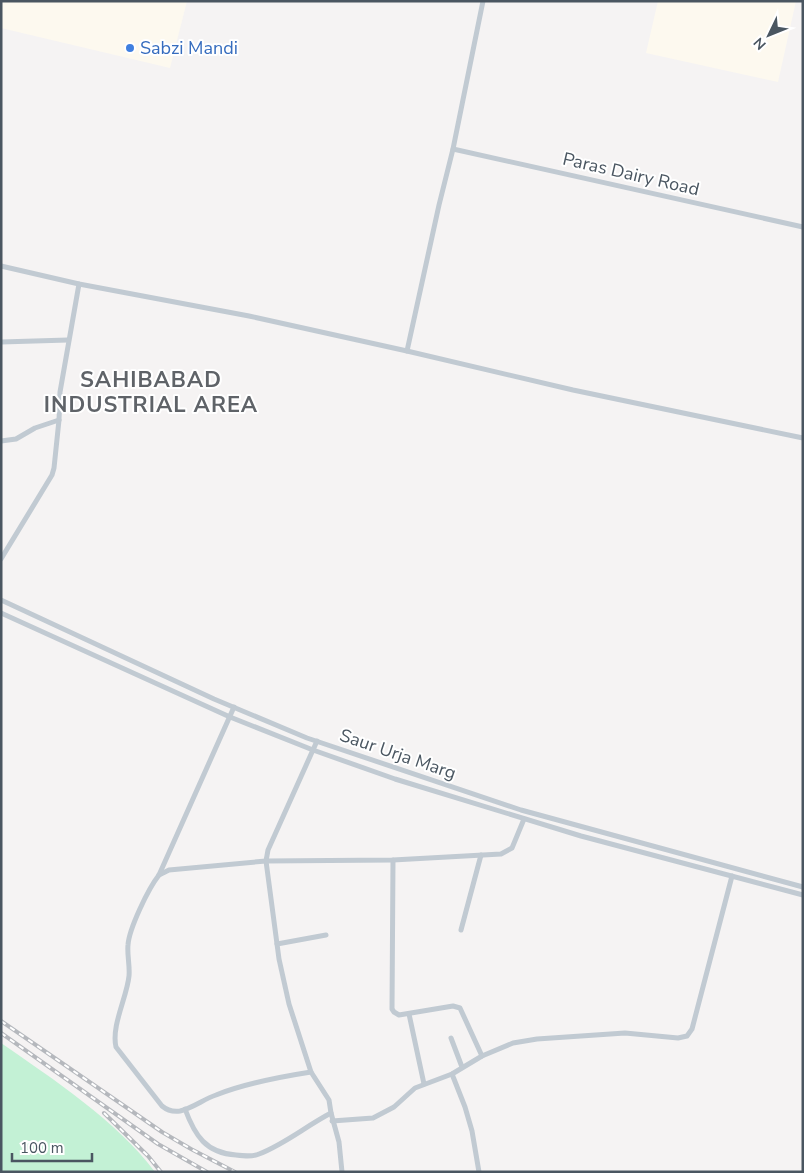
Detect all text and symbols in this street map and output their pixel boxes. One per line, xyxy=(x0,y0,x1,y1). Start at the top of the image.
north arrow xyxy=(744,10,794,60)
text: N xyxy=(749,33,770,54)
place label: Sabzi Mandi xyxy=(140,36,238,60)
marker: Sabzi Mandi xyxy=(124,42,136,54)
street label: Paras Dairy Road xyxy=(560,147,702,201)
district label: SAHIBABAD INDUSTRIAL AREA xyxy=(44,365,258,420)
street label: Saur Urja Marg xyxy=(337,723,459,785)
scale bar xyxy=(12,1130,92,1162)
text: 100 m xyxy=(20,1138,64,1158)

